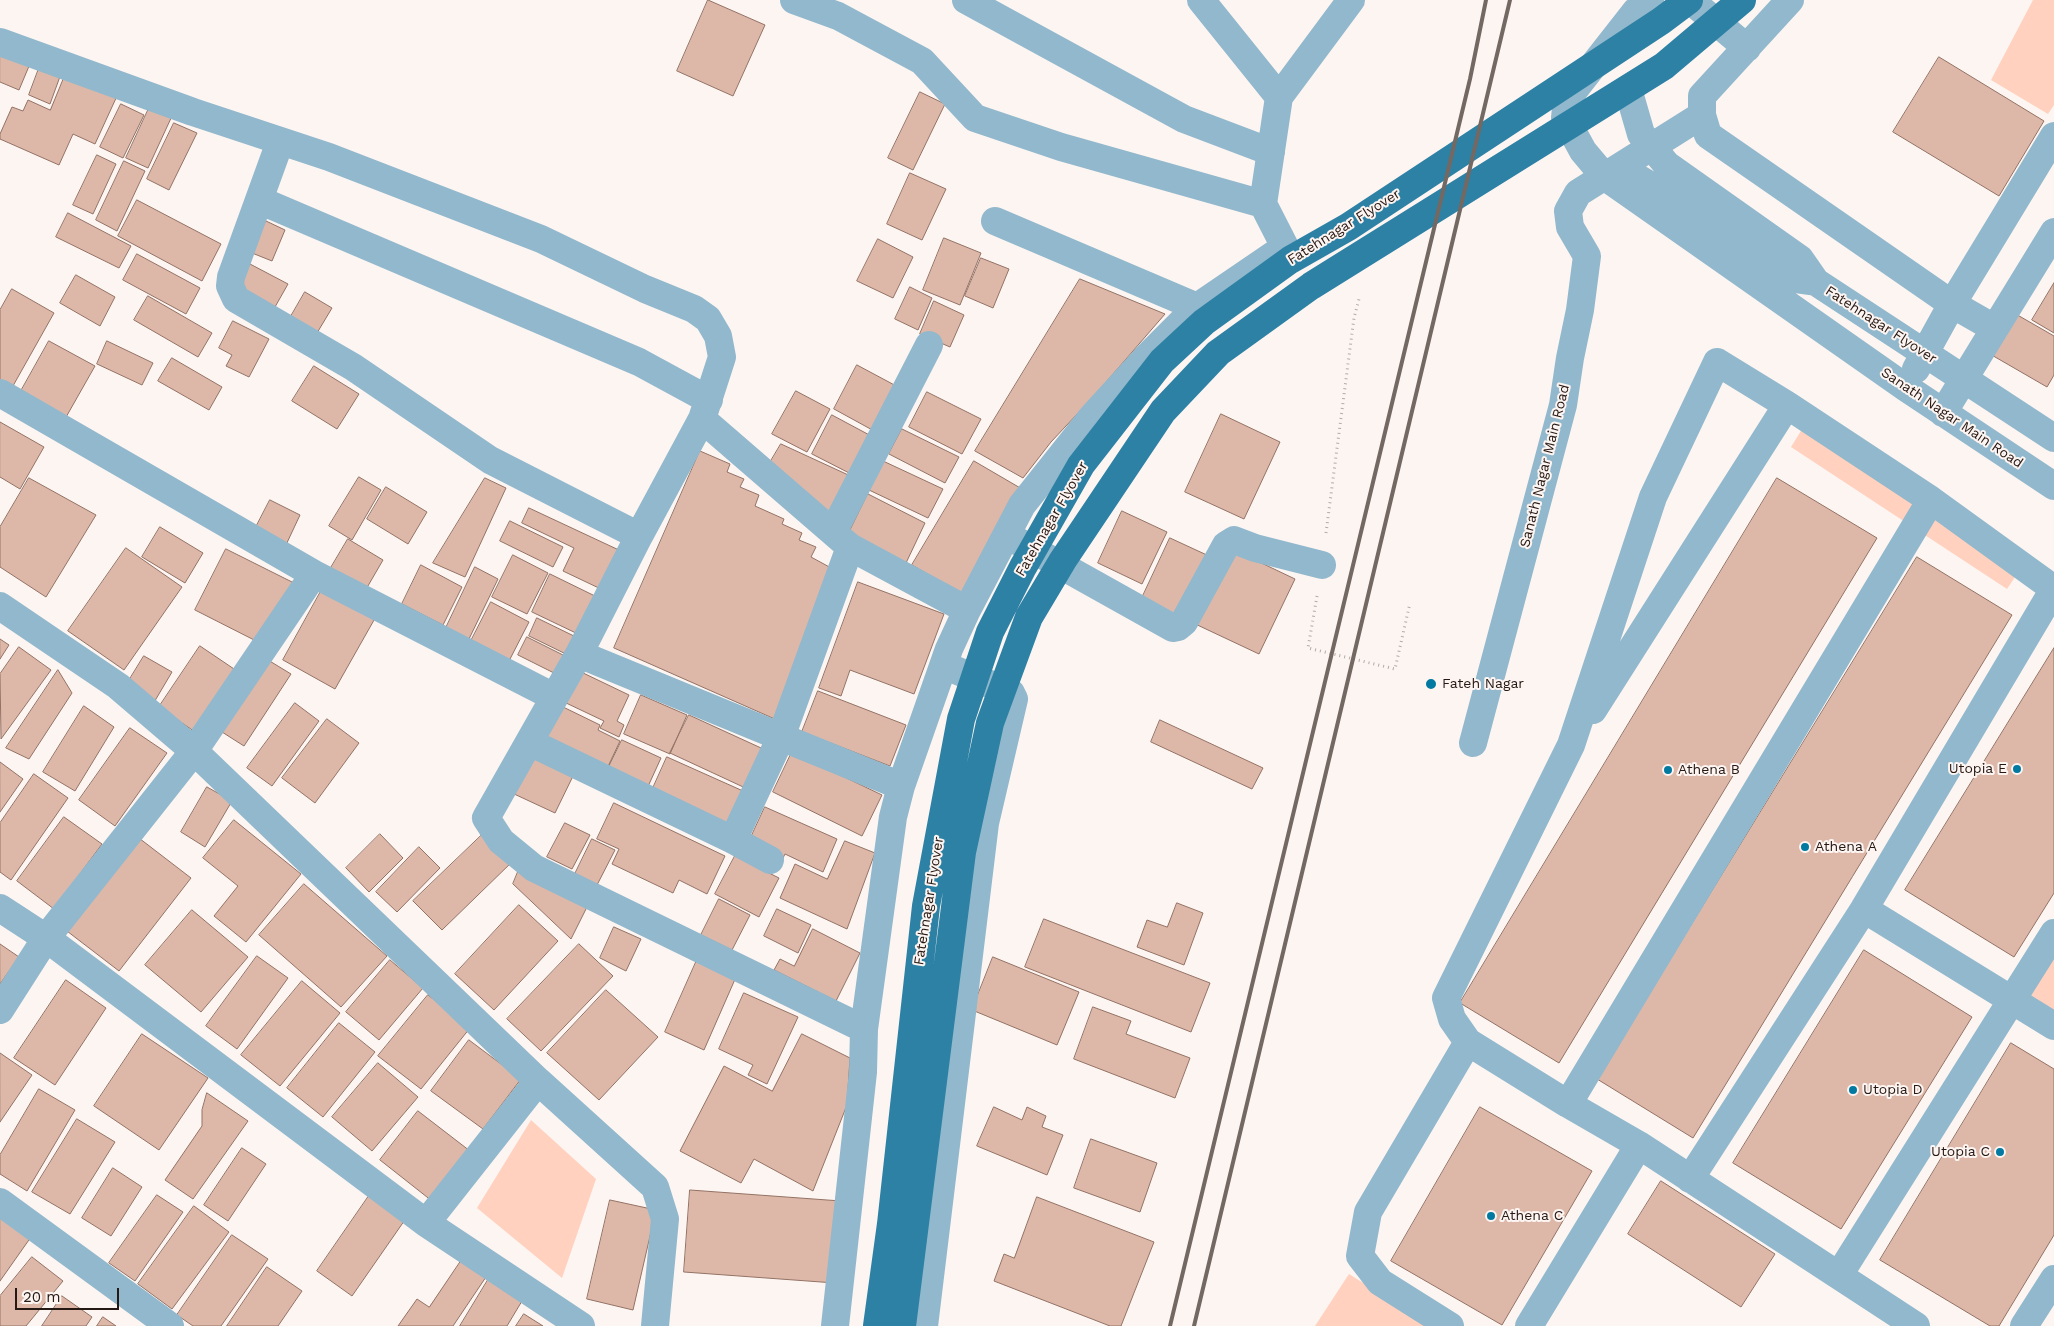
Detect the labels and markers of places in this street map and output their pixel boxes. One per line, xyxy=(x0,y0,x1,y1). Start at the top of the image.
place label: Fateh Nagar xyxy=(1442,676,1524,692)
marker: Fateh Nagar xyxy=(1424,677,1438,691)
place label: Utopia E xyxy=(1949,761,2007,777)
place label: Athena B xyxy=(1678,762,1740,778)
marker: Utopia E xyxy=(2011,763,2023,775)
marker: Athena B xyxy=(1662,764,1674,776)
place label: Athena A xyxy=(1815,839,1877,855)
marker: Athena A xyxy=(1799,841,1811,853)
place label: Utopia D xyxy=(1863,1082,1922,1098)
marker: Utopia D xyxy=(1847,1084,1859,1096)
place label: Utopia C xyxy=(1931,1144,1990,1160)
marker: Utopia C xyxy=(1994,1146,2006,1158)
place label: Athena C xyxy=(1501,1208,1563,1224)
marker: Athena C xyxy=(1485,1210,1497,1222)

